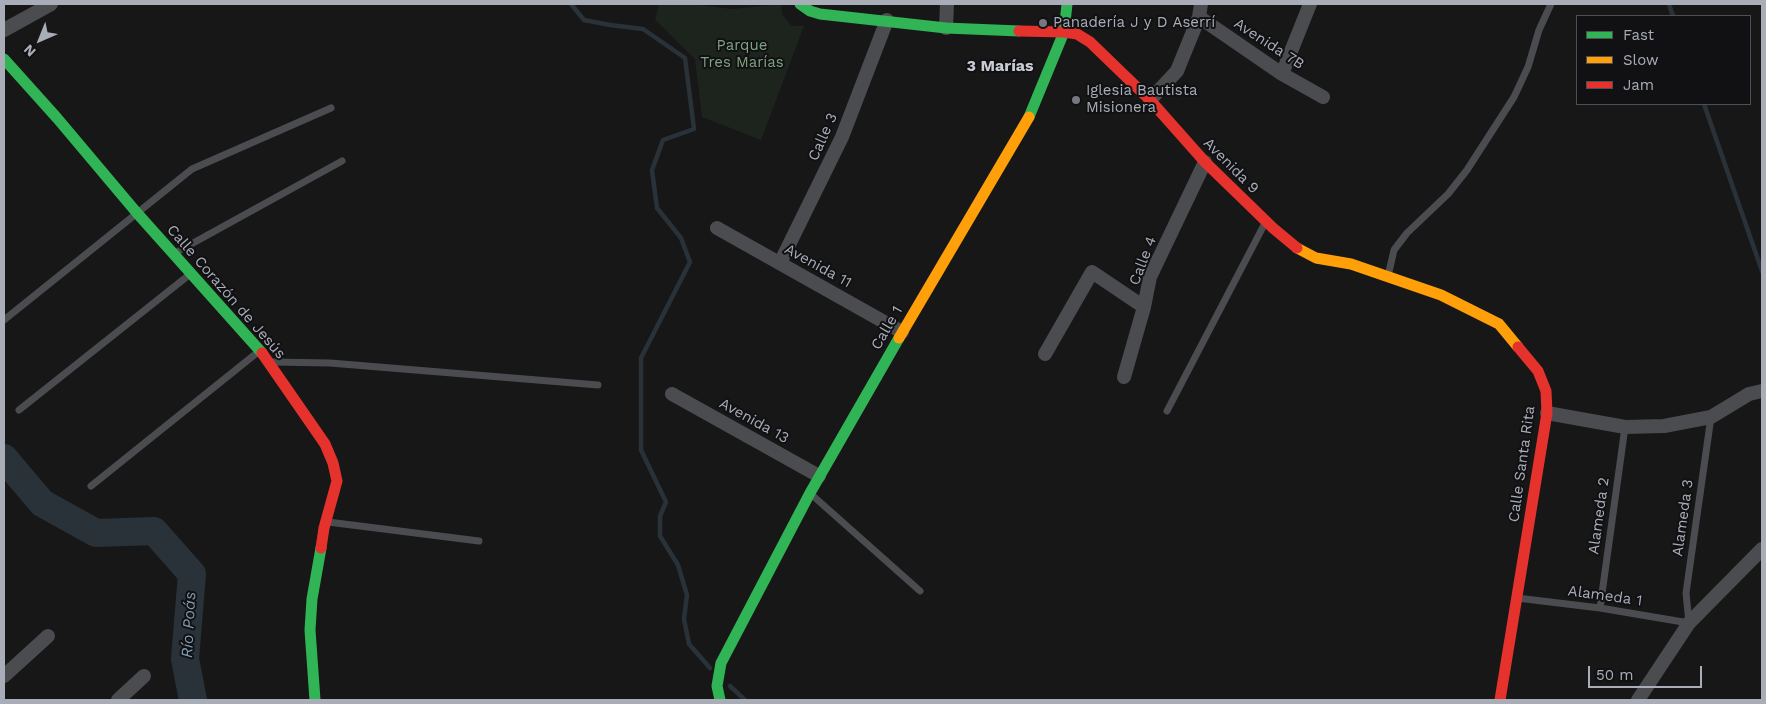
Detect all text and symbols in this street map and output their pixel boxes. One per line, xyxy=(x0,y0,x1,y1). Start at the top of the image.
place label: Panadería J y D Aserrí xyxy=(1053,14,1215,32)
north arrow xyxy=(15,15,65,65)
street label: Avenida 7B xyxy=(1230,15,1308,73)
legend xyxy=(1576,15,1751,105)
marker: Panadería J y D Aserrí xyxy=(1037,17,1049,29)
text: Fast xyxy=(1623,26,1654,44)
park label: Parque Tres Marías xyxy=(700,37,784,72)
text: N xyxy=(20,41,39,60)
text: Slow xyxy=(1623,51,1659,69)
district label: 3 Marías xyxy=(966,56,1034,76)
text: Jam xyxy=(1623,76,1654,94)
place label: Iglesia Bautista Misionera xyxy=(1086,82,1197,117)
marker: Iglesia Bautista Misionera xyxy=(1070,94,1082,106)
street label: Calle 3 xyxy=(805,110,841,164)
street label: Avenida 9 xyxy=(1199,134,1263,198)
street label: Calle Corazón de Jesús xyxy=(163,221,289,363)
street label: Calle 4 xyxy=(1125,234,1161,288)
street label: Avenida 11 xyxy=(781,240,855,292)
street label: Calle 1 xyxy=(867,303,907,353)
street label: Avenida 13 xyxy=(716,395,792,447)
street label: Calle Santa Rita xyxy=(1505,405,1539,523)
street label: Alameda 2 xyxy=(1585,476,1613,556)
street label: Alameda 3 xyxy=(1669,478,1697,558)
street label: Alameda 1 xyxy=(1567,582,1643,610)
water label: Río Poás xyxy=(178,591,200,659)
scale bar xyxy=(1591,656,1705,688)
text: 50 m xyxy=(1596,666,1633,684)

